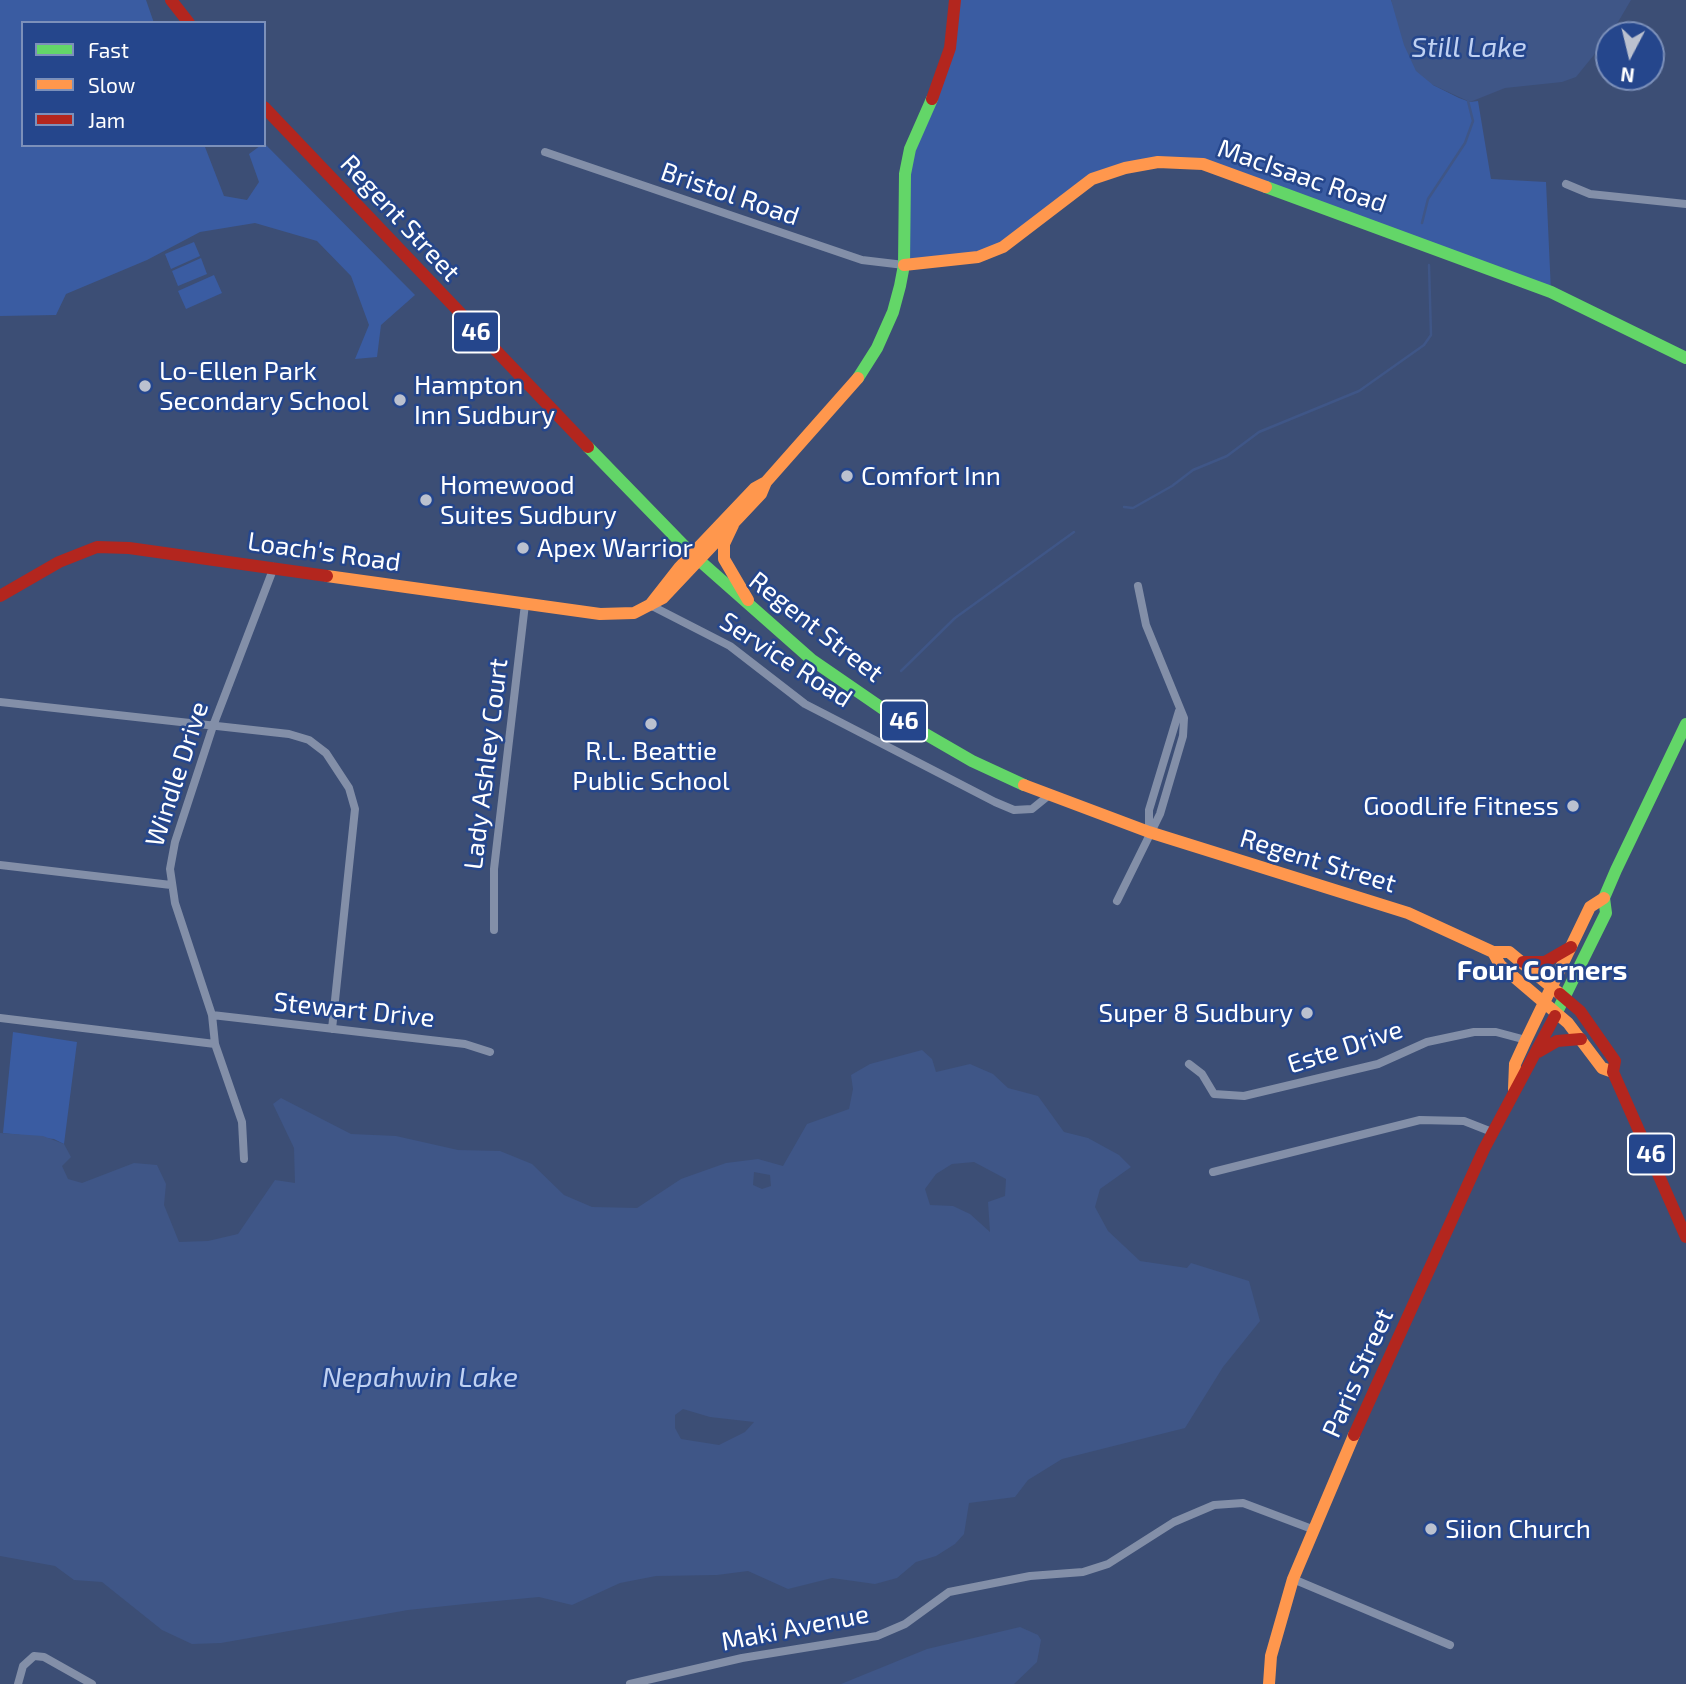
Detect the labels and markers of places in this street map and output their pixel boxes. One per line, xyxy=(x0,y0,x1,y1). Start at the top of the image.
place label: Lo-Ellen Park Secondary School xyxy=(159,355,369,416)
place label: Hampton Inn Sudbury xyxy=(414,369,555,430)
marker: Lo-Ellen Park Secondary School xyxy=(137,378,153,394)
marker: Hampton Inn Sudbury xyxy=(392,392,408,408)
place label: Comfort Inn xyxy=(861,460,1001,492)
marker: Comfort Inn xyxy=(839,468,855,484)
place label: Homewood Suites Sudbury xyxy=(440,469,617,530)
marker: Homewood Suites Sudbury xyxy=(418,492,434,508)
place label: Apex Warrior xyxy=(537,532,693,564)
marker: Apex Warrior xyxy=(515,540,531,556)
marker: R.L. Beattie Public School xyxy=(643,716,659,732)
place label: R.L. Beattie Public School xyxy=(572,735,730,796)
place label: GoodLife Fitness xyxy=(1363,790,1559,822)
marker: GoodLife Fitness xyxy=(1565,798,1581,814)
place label: Super 8 Sudbury xyxy=(1099,997,1293,1029)
marker: Super 8 Sudbury xyxy=(1299,1005,1315,1021)
place label: Siion Church xyxy=(1445,1513,1591,1545)
marker: Siion Church xyxy=(1423,1521,1439,1537)

